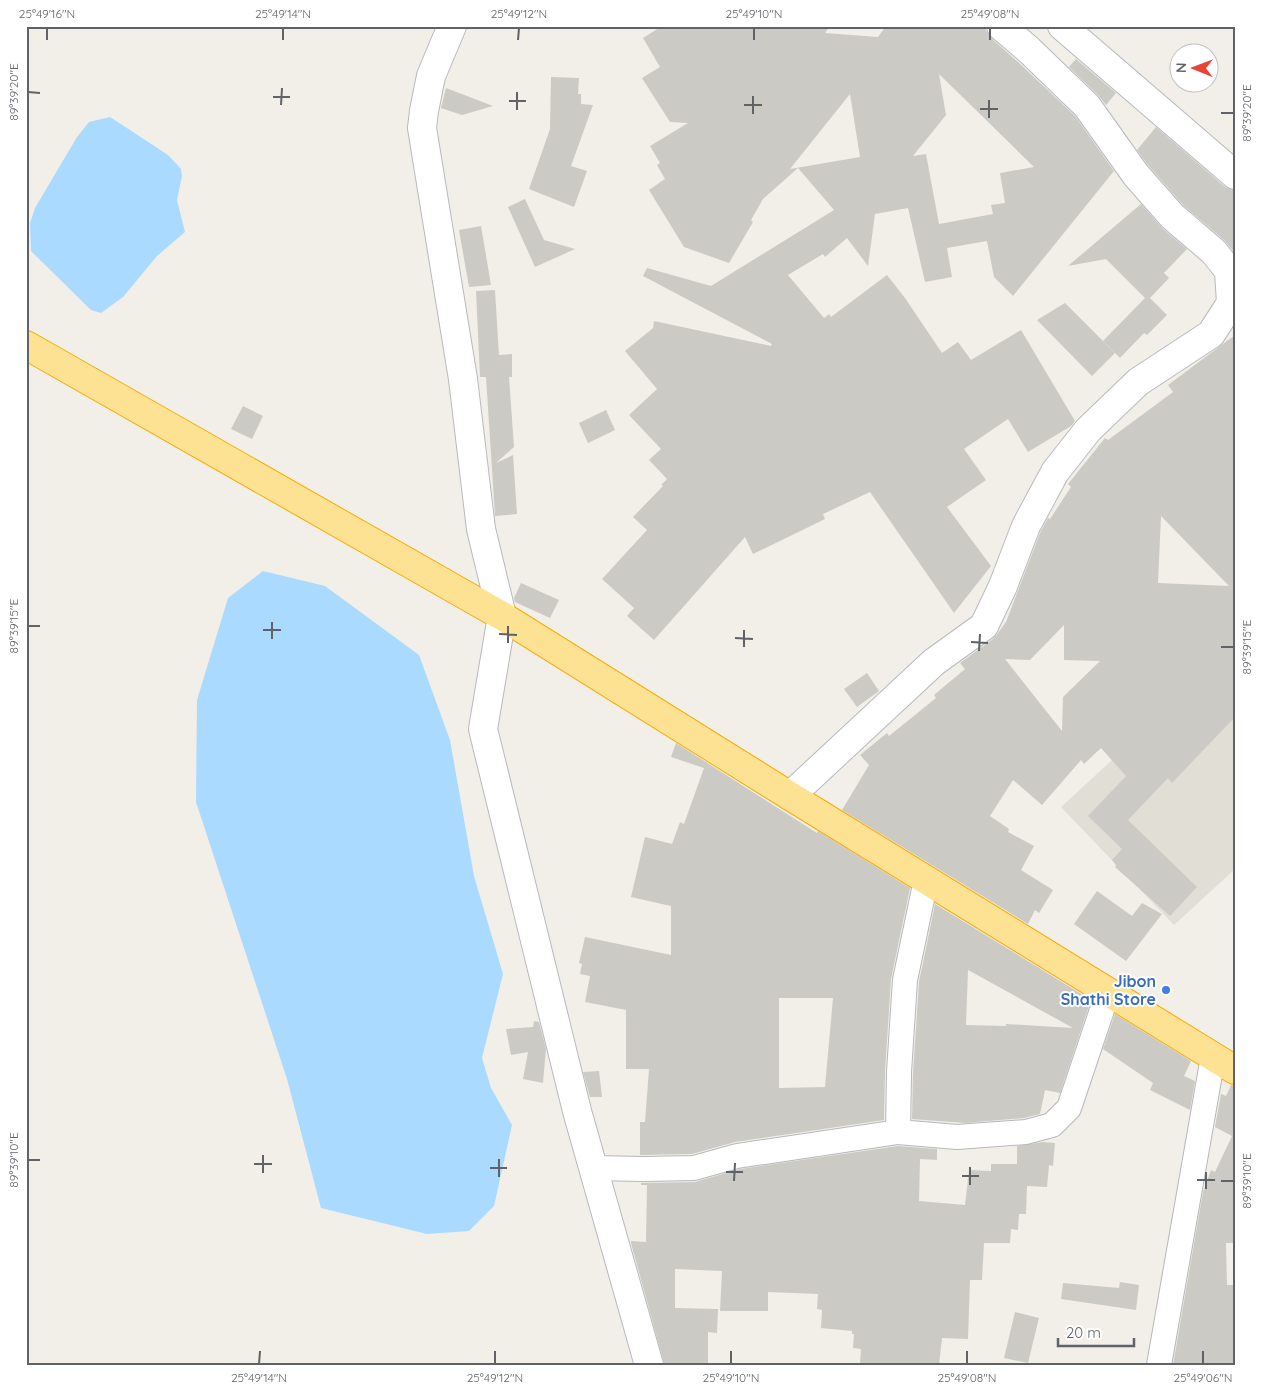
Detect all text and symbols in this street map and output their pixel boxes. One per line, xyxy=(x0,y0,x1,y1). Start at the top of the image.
text: 25°49'16"N xyxy=(19,6,75,21)
text: 25°49'14"N xyxy=(255,6,311,21)
text: 25°49'12"N xyxy=(491,6,547,21)
text: 25°49'10"N xyxy=(725,6,783,21)
text: 25°49'08"N xyxy=(960,6,1020,21)
north arrow xyxy=(1168,42,1218,92)
text: N xyxy=(1172,62,1190,73)
text: 89°39'20"E xyxy=(6,63,21,121)
text: 89°39'20"E xyxy=(1239,84,1254,142)
text: 89°39'15"E xyxy=(6,598,21,653)
text: 89°39'15"E xyxy=(1239,619,1254,674)
place label: Jibon Shathi Store xyxy=(1061,971,1156,1009)
marker: Jibon Shathi Store xyxy=(1160,984,1172,996)
text: 89°39'10"E xyxy=(6,1132,21,1188)
text: 89°39'10"E xyxy=(1239,1153,1254,1209)
scale bar xyxy=(1058,1316,1135,1348)
text: 20 m xyxy=(1066,1323,1101,1342)
text: 25°49'14"N xyxy=(231,1370,287,1385)
text: 25°49'12"N xyxy=(467,1370,523,1385)
text: 25°49'10"N xyxy=(702,1370,760,1385)
text: 25°49'08"N xyxy=(937,1370,997,1385)
text: 25°49'06"N xyxy=(1173,1370,1233,1385)

